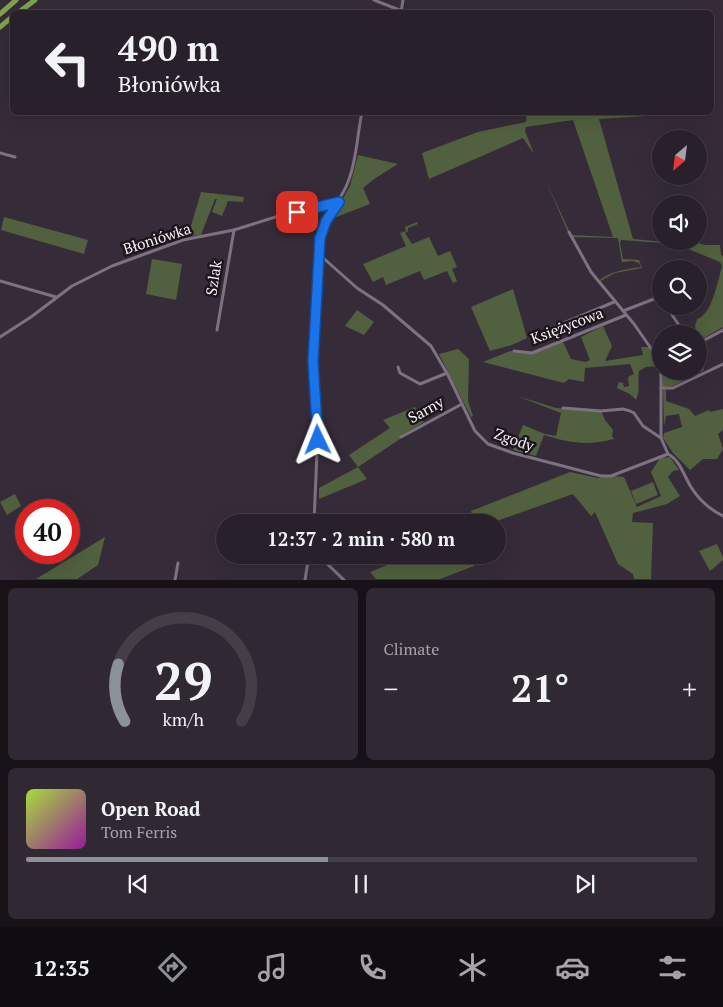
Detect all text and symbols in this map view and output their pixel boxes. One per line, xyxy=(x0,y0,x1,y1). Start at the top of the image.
text: 490 m xyxy=(118,25,219,71)
icon: left xyxy=(35,30,100,95)
text: Błoniówka xyxy=(118,69,221,98)
north arrow xyxy=(652,130,708,185)
map controls xyxy=(652,130,707,380)
pin xyxy=(276,191,318,233)
button: sound xyxy=(652,195,707,250)
icon: arrive xyxy=(283,198,311,226)
street label: Błoniówka xyxy=(120,218,194,258)
street label: Szlak xyxy=(200,259,226,297)
button: search xyxy=(652,260,707,315)
street label: Księżycowa xyxy=(528,302,606,348)
button: layers xyxy=(652,325,707,380)
street label: Sarny xyxy=(404,391,447,427)
position arrow xyxy=(291,413,343,465)
street label: Zgody xyxy=(492,423,537,455)
speed limit sign: 40 xyxy=(15,499,80,564)
text: 12:37 · 2 min · 580 m xyxy=(267,526,455,551)
text: Climate xyxy=(384,638,439,660)
text: 29 xyxy=(153,646,212,715)
text: 21° xyxy=(511,663,570,713)
text: − xyxy=(384,670,398,707)
text: + xyxy=(682,670,697,707)
text: km/h xyxy=(162,707,204,731)
text: Open Road xyxy=(101,796,201,821)
text: Tom Ferris xyxy=(101,821,177,843)
icon: previous xyxy=(124,870,152,898)
icon: pause xyxy=(347,870,375,898)
icon: next xyxy=(571,870,599,898)
icon: directions xyxy=(155,950,190,985)
icon: music xyxy=(255,950,290,985)
icon: phone xyxy=(355,950,390,985)
icon: climate xyxy=(455,950,490,985)
icon: car xyxy=(555,950,590,985)
icon: filters xyxy=(655,950,690,985)
text: 12:35 xyxy=(33,953,90,982)

